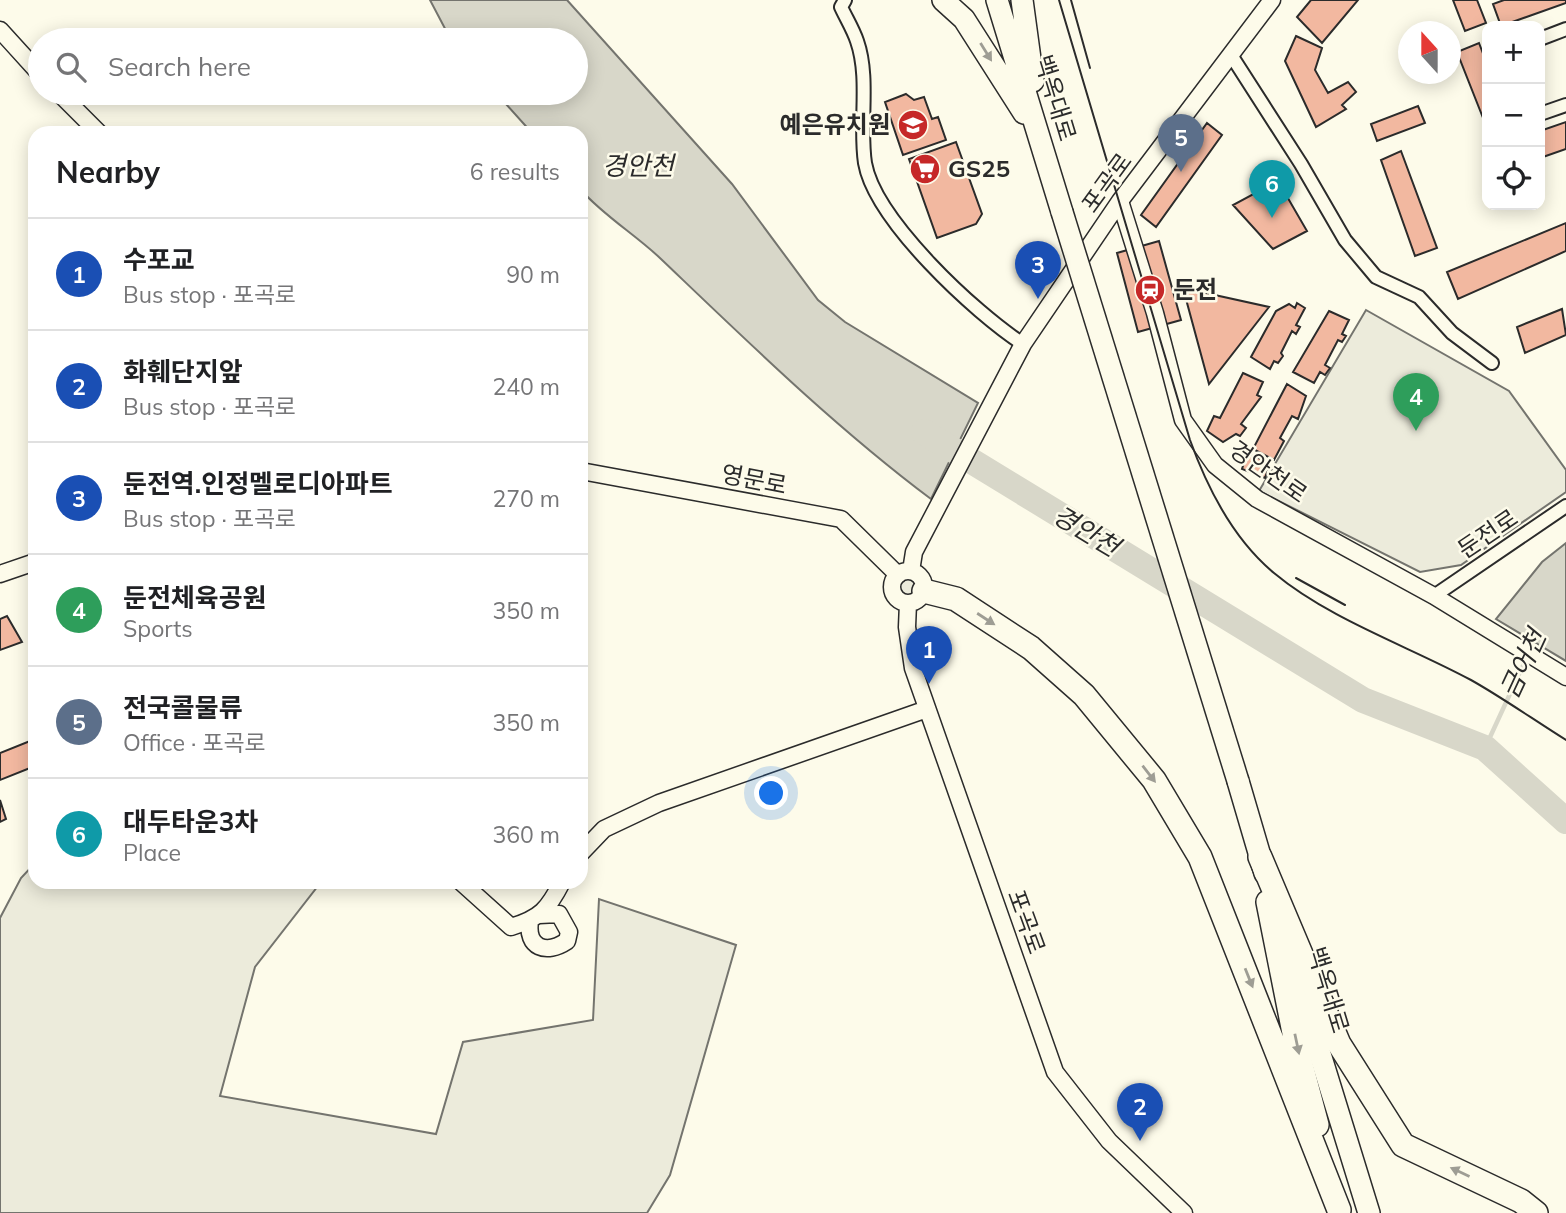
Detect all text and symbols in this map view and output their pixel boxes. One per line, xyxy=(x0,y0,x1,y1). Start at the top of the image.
north arrow xyxy=(1398,21,1461,84)
map controls xyxy=(1482,21,1545,210)
button: + xyxy=(1482,21,1545,84)
search box xyxy=(28,28,588,105)
one-way arrow xyxy=(980,43,993,62)
icon: search xyxy=(52,48,90,86)
text: Search here xyxy=(108,50,251,83)
street label: 백옥대로 xyxy=(1029,51,1083,144)
button: − xyxy=(1482,84,1545,147)
school or university icon: 예은유치원 xyxy=(896,108,930,142)
place label: 예은유치원 xyxy=(780,109,890,139)
pin: 5 xyxy=(1158,114,1204,172)
street label: 포곡로 xyxy=(1075,147,1138,218)
button: locate xyxy=(1482,147,1545,210)
water label: 경안천 xyxy=(602,149,677,182)
supermarket icon: GS25 xyxy=(908,152,942,186)
text: Nearby xyxy=(56,153,160,191)
place label: GS25 xyxy=(948,153,1010,183)
text: 6 results xyxy=(470,157,560,186)
pin: 6 xyxy=(1249,160,1295,218)
pin: 3 xyxy=(1015,241,1061,299)
text: 수포교 xyxy=(123,243,195,276)
text: 1 xyxy=(72,260,86,289)
text: 90 m xyxy=(506,260,560,289)
station icon: 둔전 xyxy=(1133,273,1167,307)
place label: 둔전 xyxy=(1173,274,1217,304)
text: Bus stop · 포곡로 xyxy=(123,280,296,309)
text: 화훼단지앞 xyxy=(123,355,243,388)
text: 2 xyxy=(72,372,86,401)
text: 240 m xyxy=(492,372,560,401)
pin: 4 xyxy=(1393,373,1439,431)
text: Bus stop · 포곡로 xyxy=(123,392,296,421)
street label: 경안천로 xyxy=(1224,434,1313,509)
street label: 영문로 xyxy=(719,458,790,500)
text: 둔전역.인정멜로디아파트 xyxy=(123,467,393,500)
text: 3 xyxy=(72,484,86,513)
text: 270 m xyxy=(492,484,560,513)
water label: 경안천 xyxy=(1047,498,1128,565)
street label: 둔전로 xyxy=(1452,502,1523,564)
text: Bus stop · 포곡로 xyxy=(123,504,296,533)
text: 둔전체육공원 xyxy=(123,581,267,614)
text: 4 xyxy=(72,596,86,625)
text: 350 m xyxy=(492,596,560,625)
one-way arrow xyxy=(976,612,995,625)
text: Sports xyxy=(123,614,193,643)
water label: 금어천 xyxy=(1492,622,1554,703)
pin: 1 xyxy=(906,626,952,684)
text: 전국콜물류 xyxy=(123,691,243,724)
text: 5 xyxy=(72,708,86,737)
text: 350 m xyxy=(492,708,560,737)
text: Office · 포곡로 xyxy=(123,728,266,757)
one-way arrow xyxy=(1142,765,1157,783)
your location xyxy=(754,776,788,810)
text: 대두타운3차 xyxy=(123,805,258,838)
text: 6 xyxy=(72,820,86,849)
text: 360 m xyxy=(492,820,560,849)
text: Place xyxy=(123,838,181,867)
street label: 포곡로 xyxy=(1002,885,1052,958)
street label: 백옥대로 xyxy=(1302,943,1356,1036)
one-way arrow xyxy=(1244,967,1255,988)
one-way arrow xyxy=(1291,1033,1302,1055)
pin: 2 xyxy=(1117,1083,1163,1141)
one-way arrow xyxy=(1450,1166,1470,1177)

